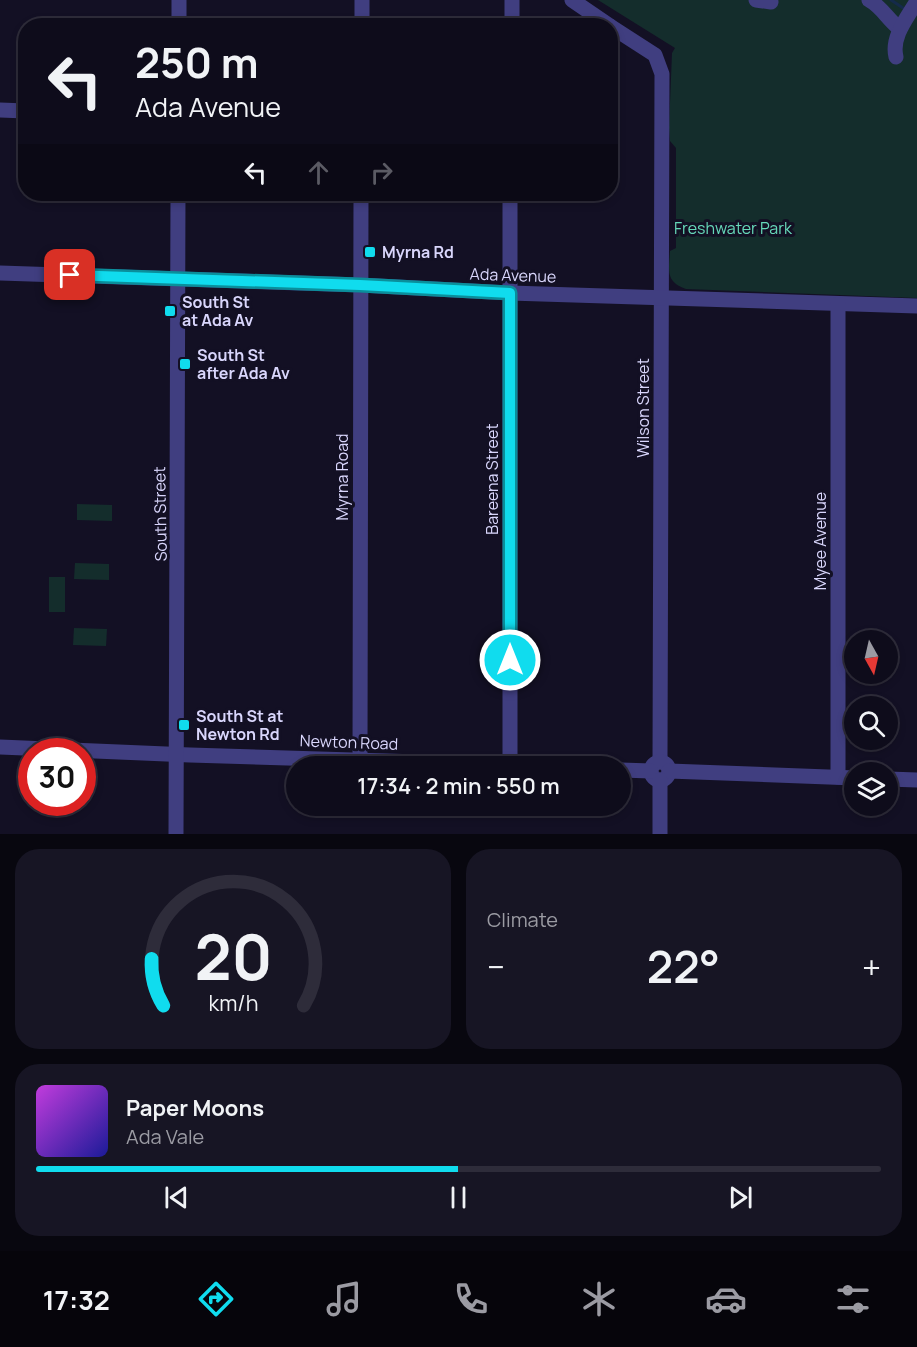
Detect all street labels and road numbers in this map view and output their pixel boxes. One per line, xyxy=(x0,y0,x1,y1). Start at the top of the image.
street label: Ada Avenue xyxy=(469,262,557,288)
street label: Wilson Street xyxy=(632,358,654,458)
street label: Bareena Street xyxy=(481,423,503,535)
street label: Myrna Road xyxy=(331,433,353,521)
street label: South Street xyxy=(148,466,172,562)
street label: Myee Avenue xyxy=(809,492,831,590)
street label: Newton Road xyxy=(299,729,399,755)

